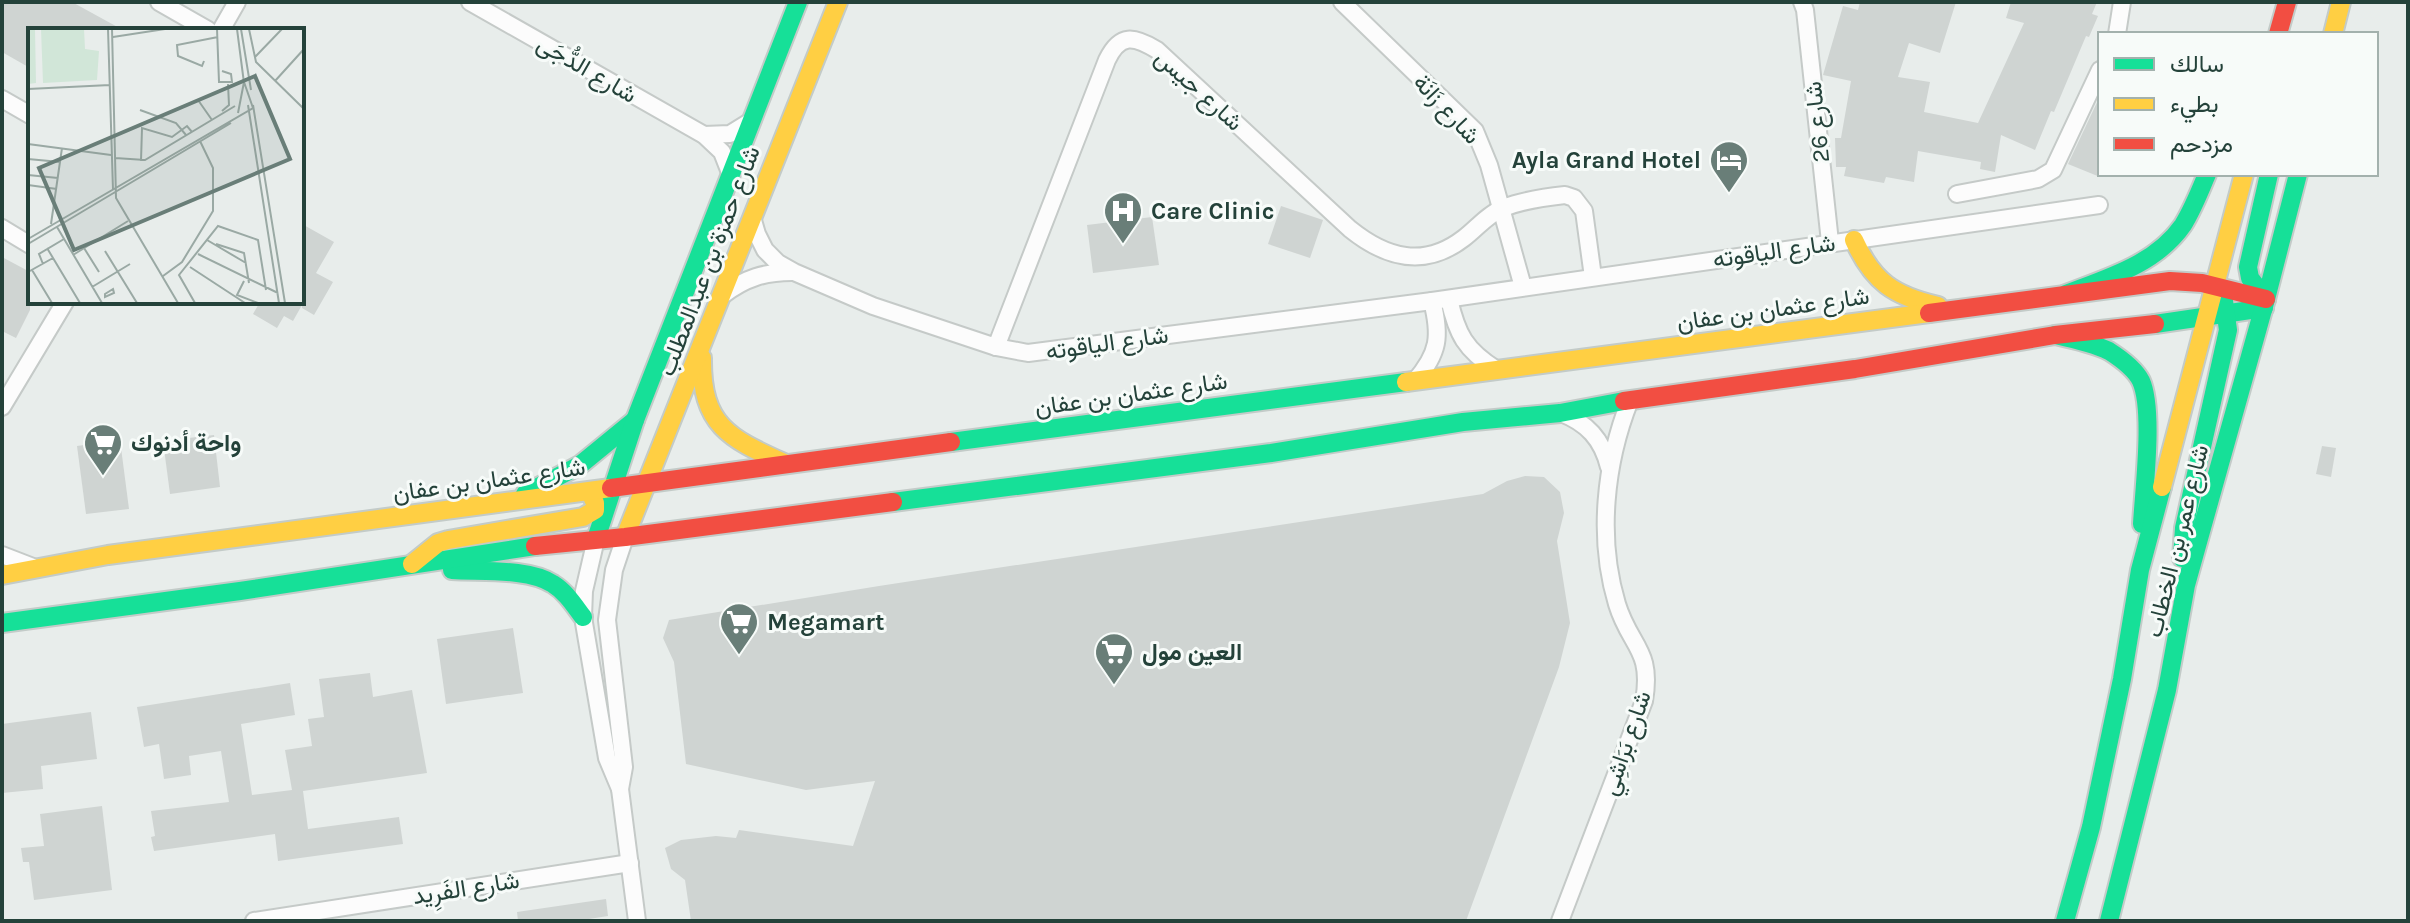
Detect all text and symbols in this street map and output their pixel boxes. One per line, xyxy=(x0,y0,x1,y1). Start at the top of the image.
inset map xyxy=(28,28,304,304)
street label: شارع الدُّجَى xyxy=(531,28,643,111)
legend xyxy=(2098,32,2378,176)
street label: شارع جيس xyxy=(1148,43,1249,138)
text: سالك xyxy=(2170,50,2224,78)
street label: شارع زَانَة xyxy=(1406,68,1486,151)
street label: شارع 26 xyxy=(1799,80,1837,164)
text: بطيء xyxy=(2170,90,2219,123)
text: مزدحم xyxy=(2170,130,2233,160)
hotel icon: Ayla Grand Hotel xyxy=(1708,139,1750,194)
street label: شارع حمزة بن عبدالمطلب xyxy=(652,142,768,381)
place label: Ayla Grand Hotel xyxy=(1512,146,1701,174)
hospital icon: Care Clinic xyxy=(1102,190,1144,245)
place label: Care Clinic xyxy=(1151,197,1274,225)
street label: شارع الياقوته xyxy=(1711,229,1837,275)
street label: شارع عثمان بن عفان xyxy=(1675,282,1871,338)
street label: شارع الياقوته xyxy=(1044,321,1170,367)
street label: شارع عثمان بن عفان xyxy=(1033,367,1229,423)
supermarket icon: واحة أدنوك xyxy=(82,422,124,477)
place label: واحة أدنوك xyxy=(131,429,241,458)
street label: شارع عمر بن الخطاب xyxy=(2140,442,2216,641)
street label: شارع عثمان بن عفان xyxy=(391,453,587,509)
supermarket icon: Megamart xyxy=(718,601,760,656)
place label: Megamart xyxy=(767,608,884,636)
supermarket icon: العين مول xyxy=(1093,631,1135,686)
place label: العين مول xyxy=(1142,638,1242,667)
street label: شارع بَرَاشِي xyxy=(1595,687,1662,801)
street label: شارع الفَرِيد xyxy=(411,866,522,915)

